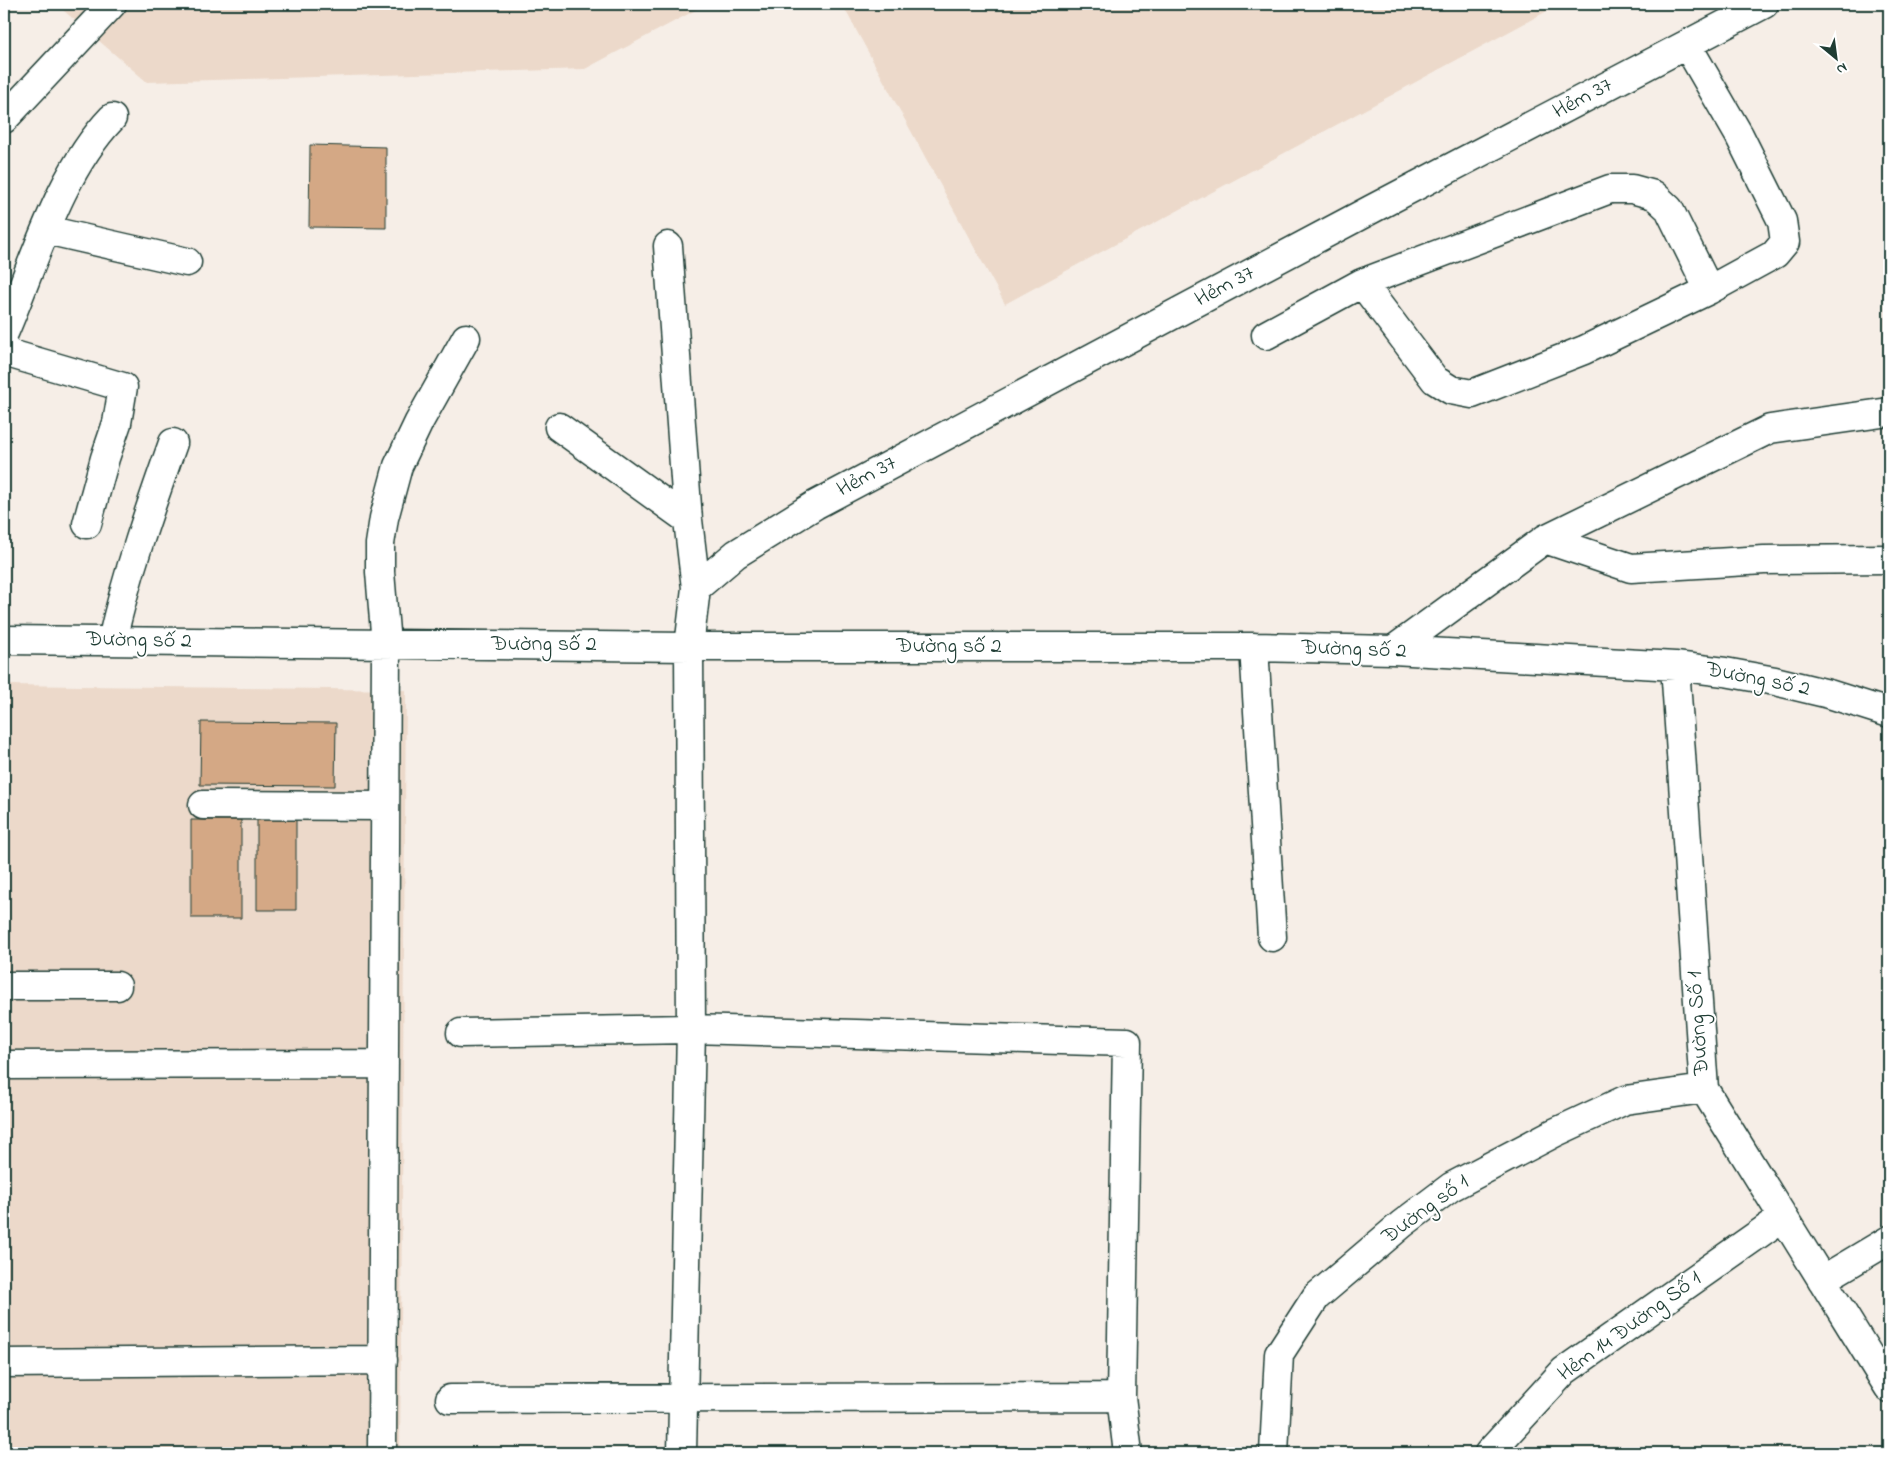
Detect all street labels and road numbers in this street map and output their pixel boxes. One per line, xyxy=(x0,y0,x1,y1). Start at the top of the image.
street label: Hẻm 37 xyxy=(1548,70,1618,128)
street label: Hẻm 37 xyxy=(1190,258,1260,316)
street label: Hẻm 37 xyxy=(832,448,902,506)
street label: Đường số 2 xyxy=(85,624,192,659)
street label: Đường số 2 xyxy=(490,629,597,662)
street label: Đường số 2 xyxy=(895,631,1002,664)
street label: Đường số 2 xyxy=(1300,632,1407,669)
street label: Đường số 2 xyxy=(1702,654,1813,707)
street label: Đường Số 1 xyxy=(1679,970,1720,1077)
street label: Đường số 1 xyxy=(1375,1167,1477,1254)
street label: Hẻm 14 Đường Số 1 xyxy=(1551,1264,1709,1391)

